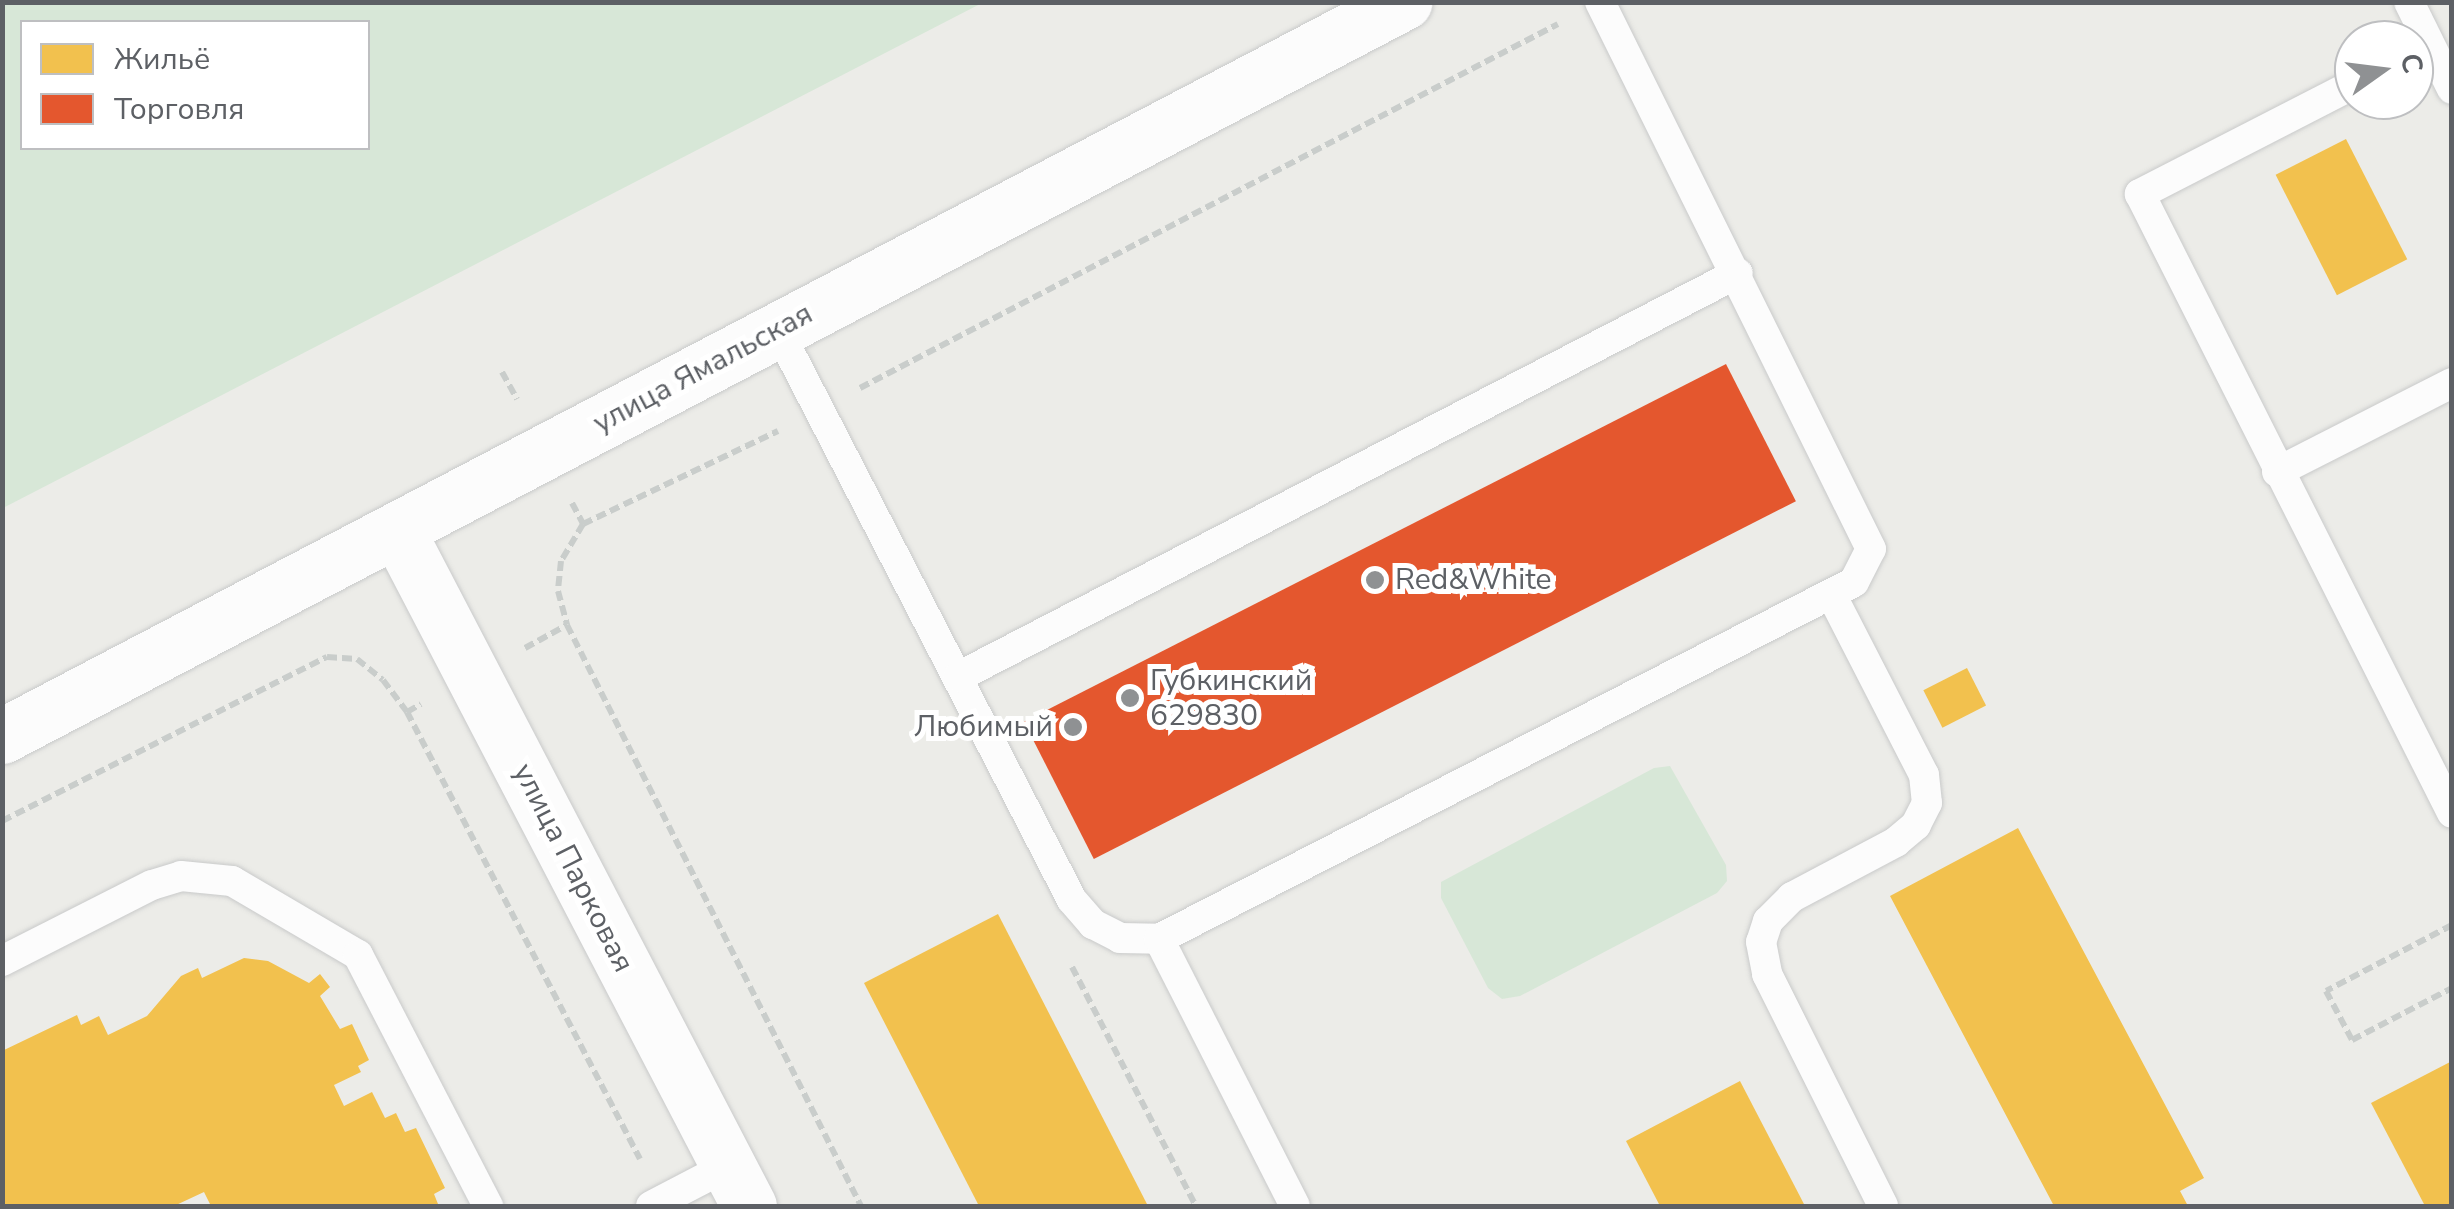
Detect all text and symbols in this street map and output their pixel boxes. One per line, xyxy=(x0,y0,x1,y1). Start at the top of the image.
legend xyxy=(20,20,370,150)
north arrow xyxy=(2334,20,2434,120)
text: Жильё xyxy=(114,39,210,80)
text: С xyxy=(2390,49,2432,77)
text: Торговля xyxy=(114,89,244,130)
street label: улица Ямальская xyxy=(587,296,819,442)
place label: Red&White xyxy=(1395,562,1551,598)
marker: Red&White xyxy=(1364,569,1386,591)
place label: Губкинский 629830 xyxy=(1150,663,1312,734)
marker: Губкинский 629830 xyxy=(1119,687,1141,709)
place label: Любимый xyxy=(914,709,1053,745)
marker: Любимый xyxy=(1062,716,1084,738)
street label: улица Парковая xyxy=(505,758,641,978)

